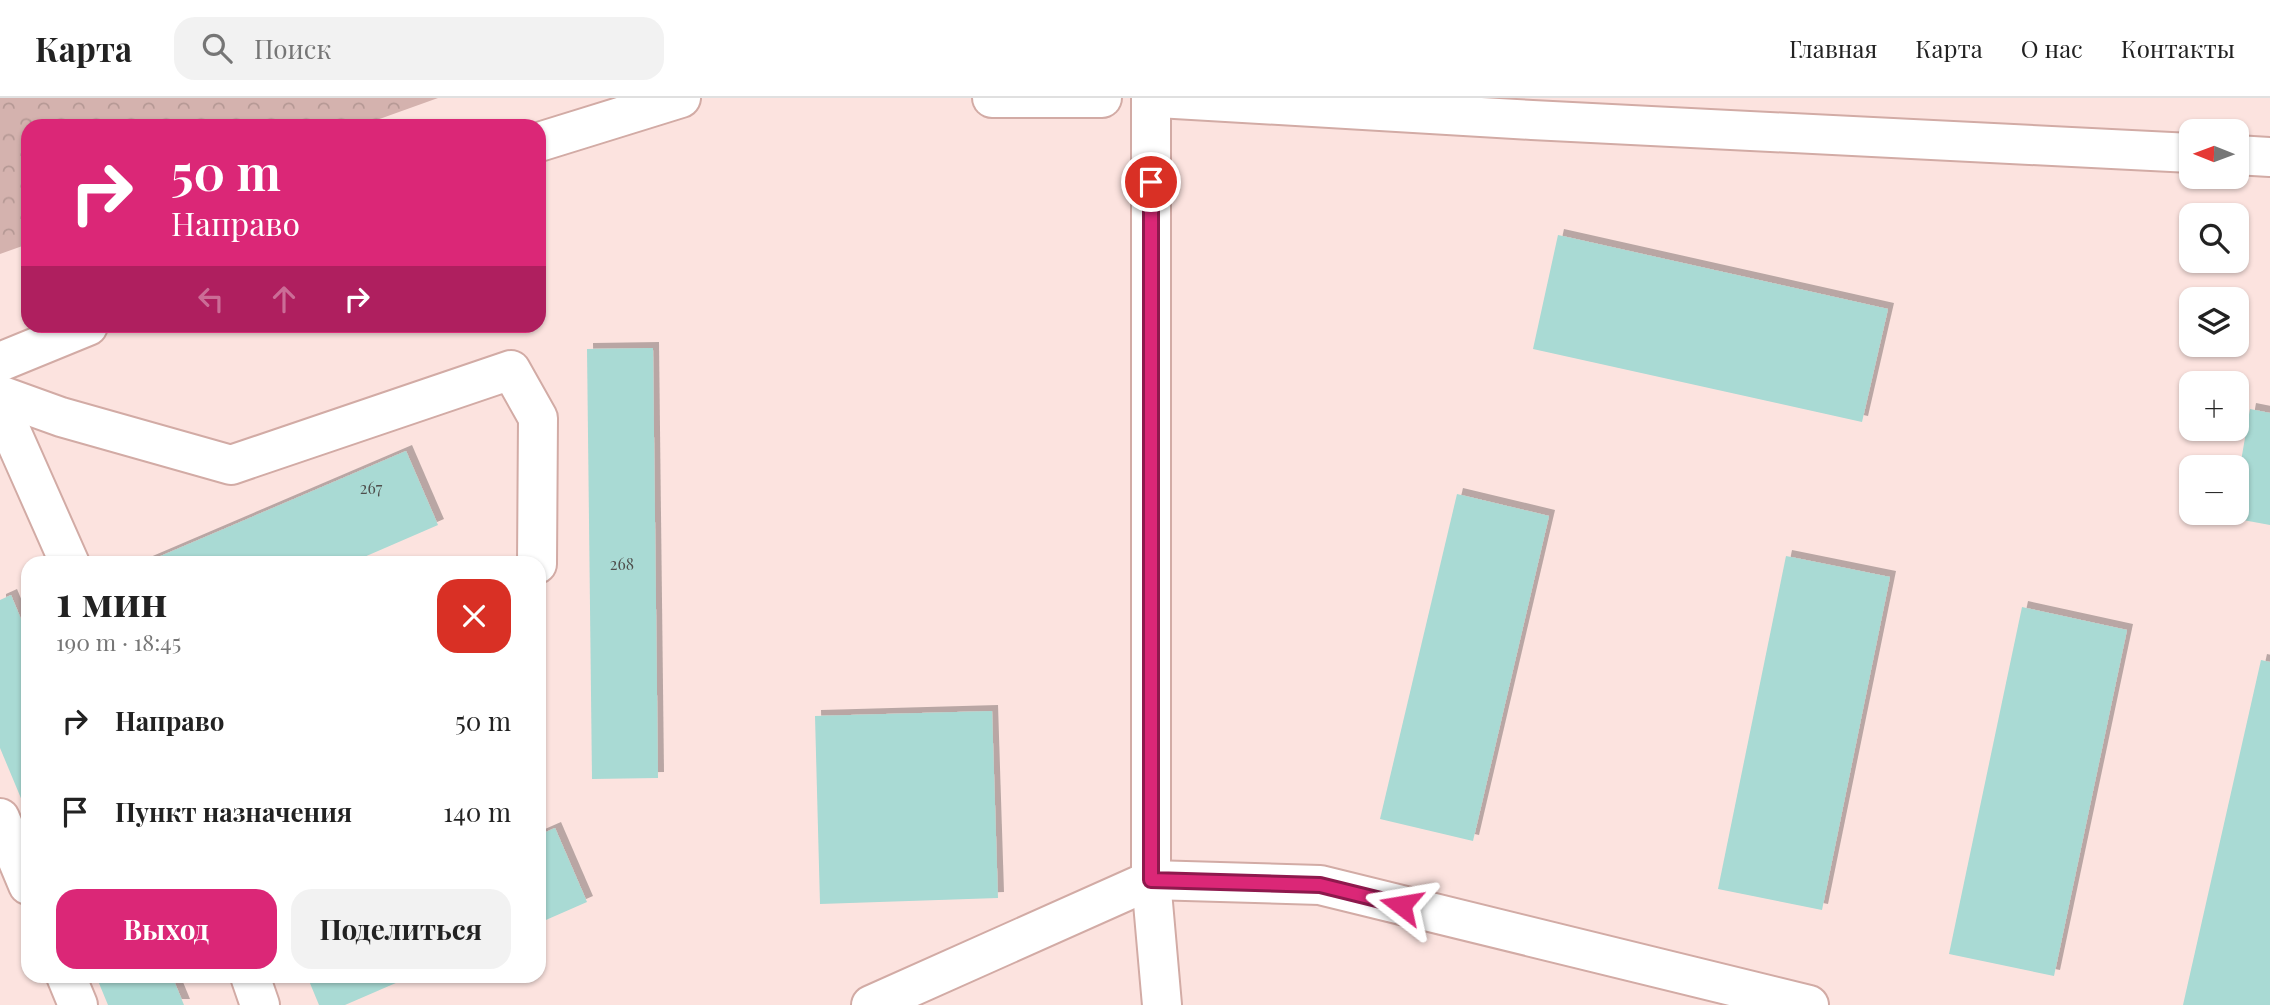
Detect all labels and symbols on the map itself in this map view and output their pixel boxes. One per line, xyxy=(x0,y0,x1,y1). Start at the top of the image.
north arrow xyxy=(2179,119,2249,189)
pin xyxy=(1121,152,1181,212)
house number: 267 xyxy=(360,477,383,498)
house number: 268 xyxy=(610,553,634,574)
position arrow xyxy=(1364,868,1438,942)

